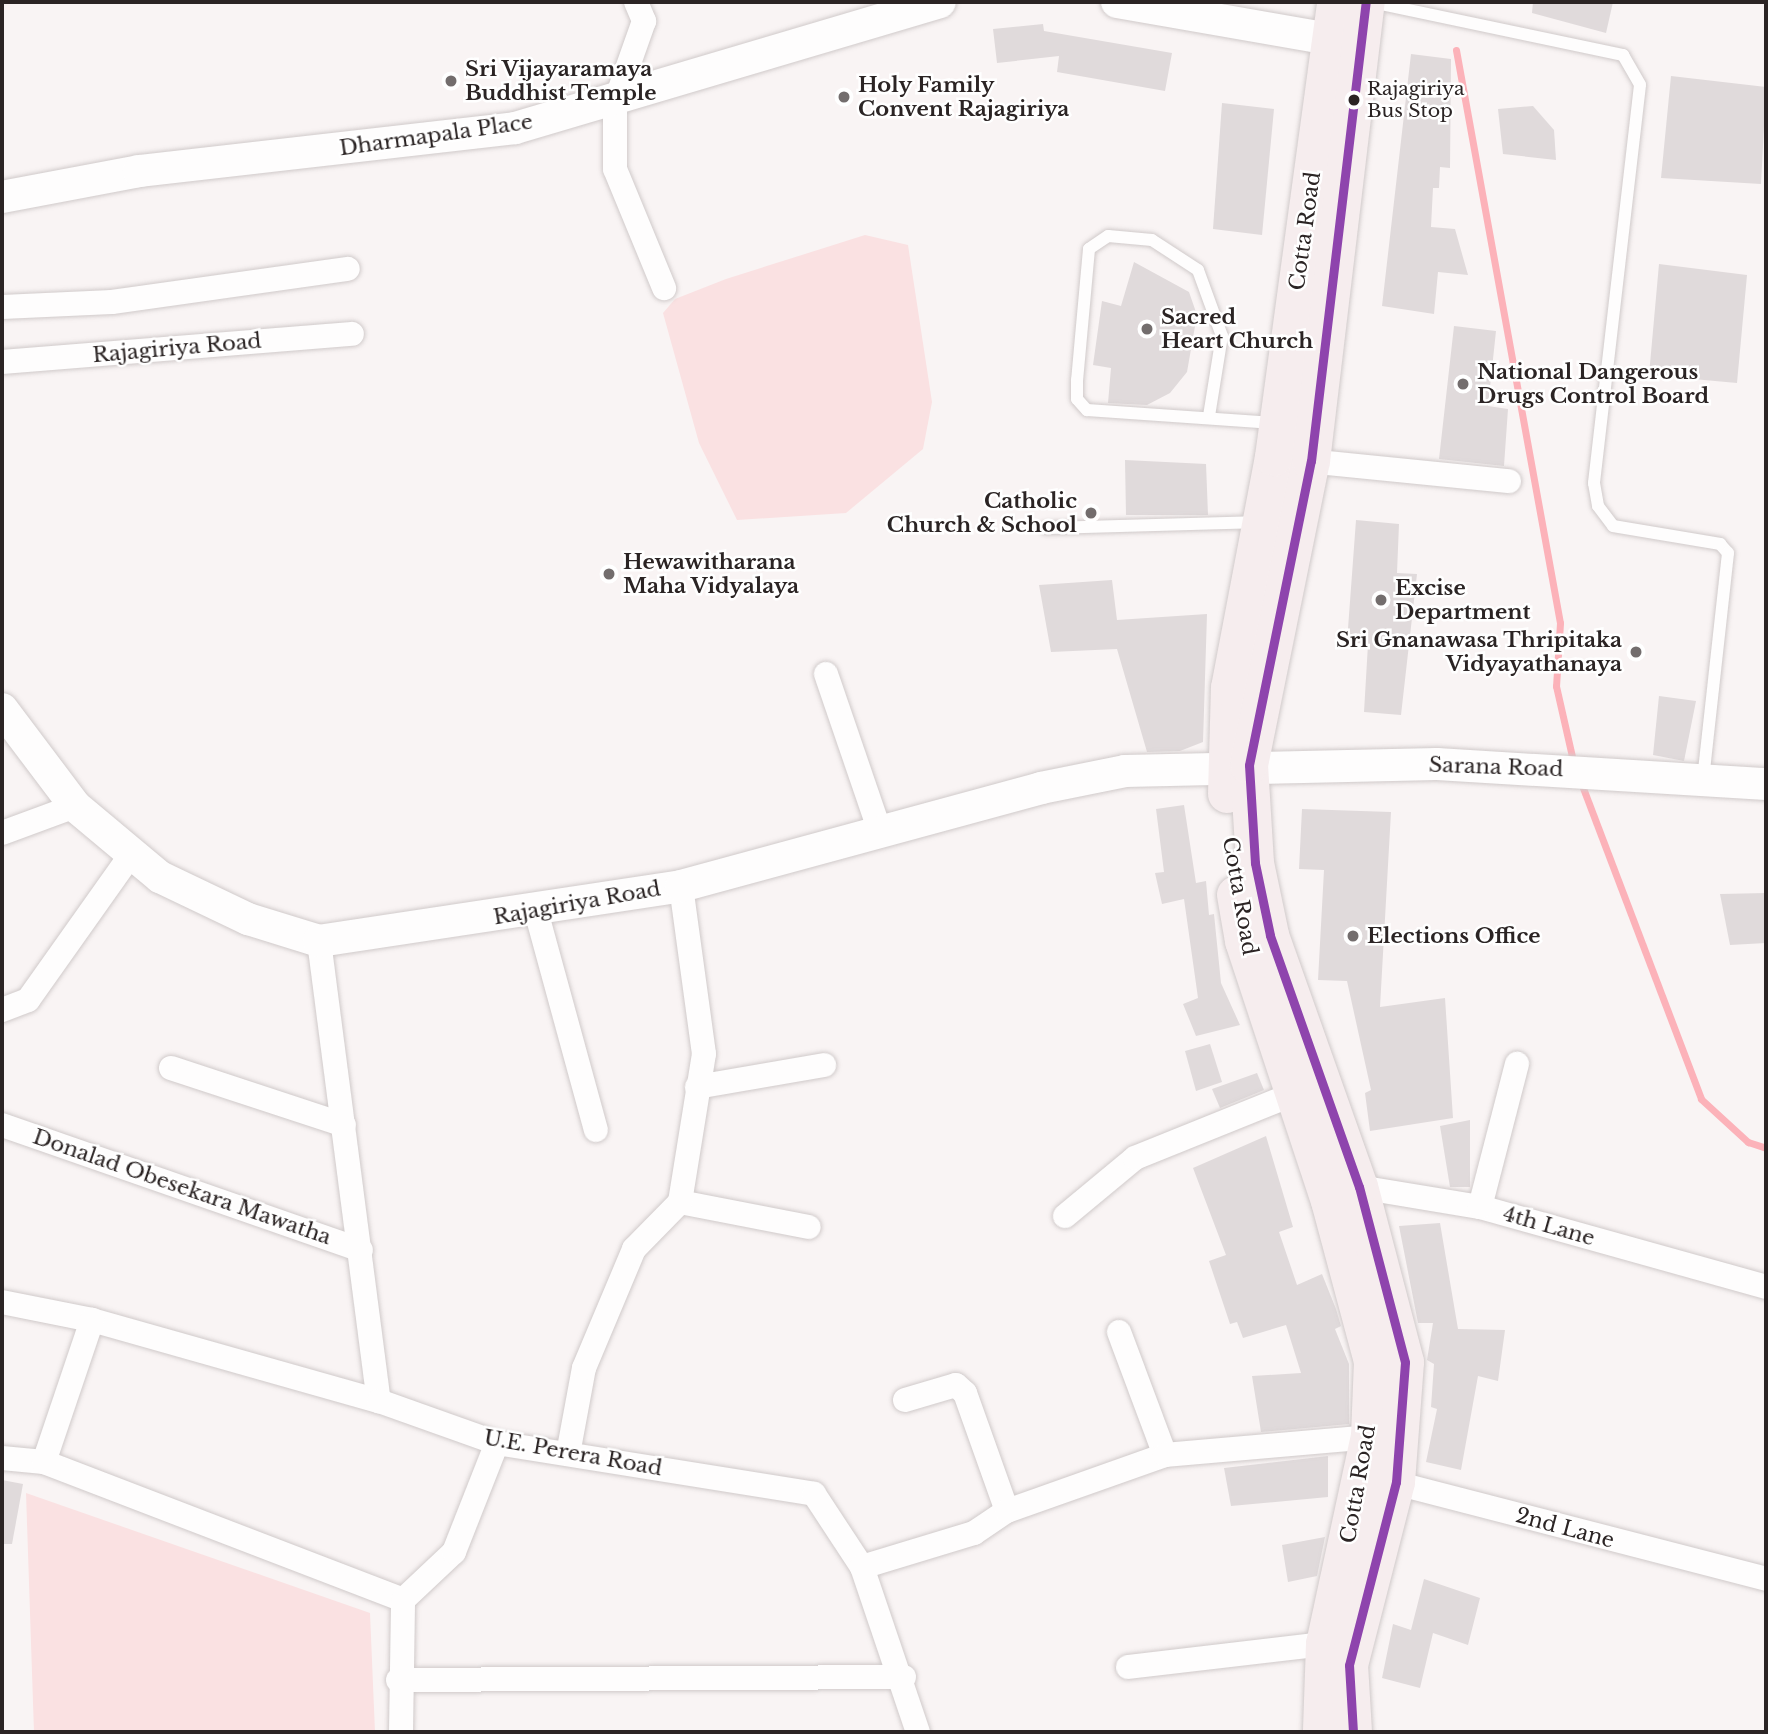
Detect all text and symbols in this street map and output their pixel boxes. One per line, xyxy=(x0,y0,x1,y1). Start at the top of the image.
place label: Sri Vijayaramaya Buddhist Temple xyxy=(465,56,657,106)
place label: Holy Family Convent Rajagiriya xyxy=(858,72,1069,122)
marker: Sri Vijayaramaya Buddhist Temple xyxy=(443,73,459,89)
place label: Rajagiriya Bus Stop xyxy=(1367,78,1465,122)
marker: Holy Family Convent Rajagiriya xyxy=(836,89,852,105)
marker: Rajagiriya Bus Stop xyxy=(1347,93,1361,107)
street label: Dharmapala Place xyxy=(338,109,534,161)
street label: Cotta Road xyxy=(1284,170,1326,292)
place label: Sacred Heart Church xyxy=(1161,304,1313,354)
marker: Sacred Heart Church xyxy=(1139,321,1155,337)
street label: Rajagiriya Road xyxy=(91,328,263,368)
place label: National Dangerous Drugs Control Board xyxy=(1477,359,1709,409)
marker: National Dangerous Drugs Control Board xyxy=(1455,376,1471,392)
place label: Catholic Church & School xyxy=(887,488,1077,538)
marker: Catholic Church & School xyxy=(1083,505,1099,521)
place label: Hewawitharana Maha Vidyalaya xyxy=(623,549,800,599)
marker: Hewawitharana Maha Vidyalaya xyxy=(601,566,617,582)
place label: Excise Department xyxy=(1395,575,1531,625)
marker: Excise Department xyxy=(1373,592,1389,608)
place label: Sri Gnanawasa Thripitaka Vidyayathanaya xyxy=(1335,627,1622,677)
marker: Sri Gnanawasa Thripitaka Vidyayathanaya xyxy=(1628,644,1644,660)
street label: Sarana Road xyxy=(1428,752,1564,782)
street label: Cotta Road xyxy=(1217,835,1263,957)
street label: Rajagiriya Road xyxy=(491,876,663,930)
place label: Elections Office xyxy=(1367,923,1541,949)
marker: Elections Office xyxy=(1345,928,1361,944)
street label: Donalad Obesekara Mawatha xyxy=(29,1124,335,1250)
street label: 4th Lane xyxy=(1500,1201,1598,1251)
street label: Cotta Road xyxy=(1335,1423,1381,1545)
street label: U.E. Perera Road xyxy=(482,1425,664,1481)
street label: 2nd Lane xyxy=(1513,1503,1617,1553)

